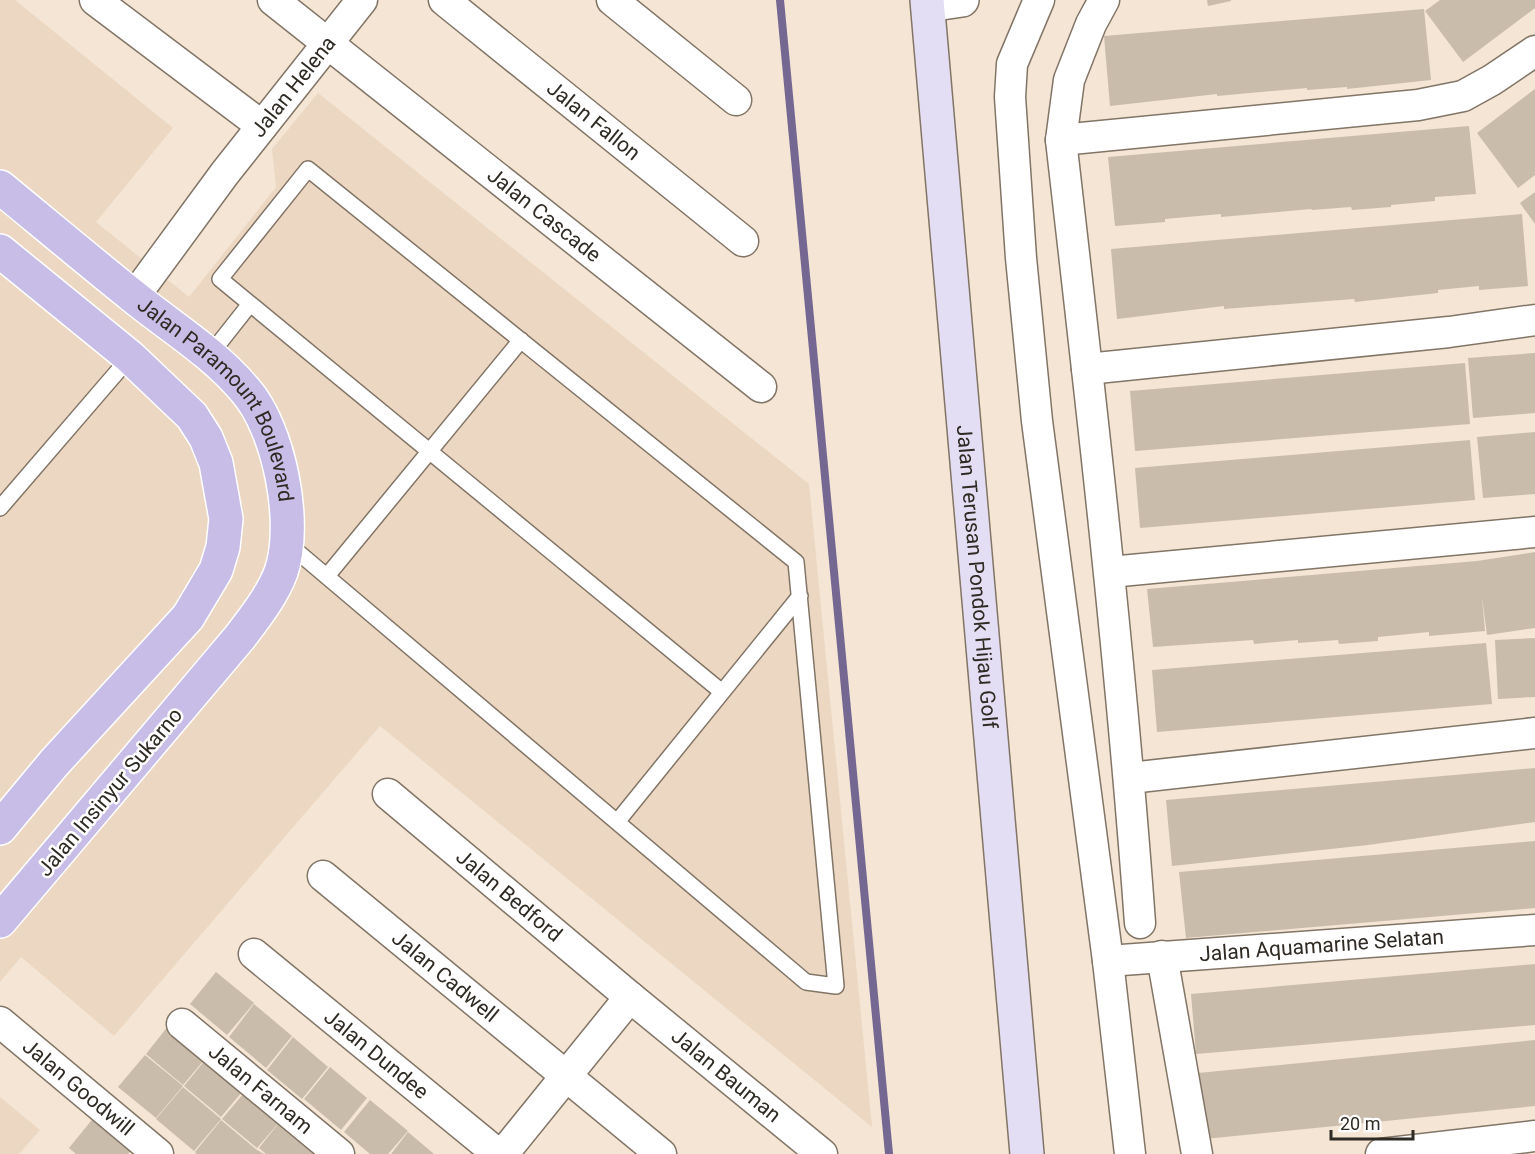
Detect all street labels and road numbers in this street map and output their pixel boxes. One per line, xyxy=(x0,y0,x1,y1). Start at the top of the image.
street label: Jalan Helena xyxy=(246,31,341,142)
street label: Jalan Fallon xyxy=(542,76,645,165)
street label: Jalan Cascade xyxy=(483,163,606,267)
street label: Jalan Paramount Boulevard xyxy=(133,292,298,503)
street label: Jalan Terusan Pondok Hijau Golf xyxy=(952,424,1002,730)
street label: Jalan Insinyur Sukarno xyxy=(33,703,187,881)
street label: Jalan Bedford xyxy=(451,844,567,947)
street label: Jalan Aquamarine Selatan xyxy=(1198,925,1445,966)
street label: Jalan Cadwell xyxy=(387,926,503,1027)
street label: Jalan Dundee xyxy=(319,1004,433,1104)
street label: Jalan Bauman xyxy=(667,1024,786,1127)
street label: Jalan Goodwill xyxy=(18,1034,139,1141)
street label: Jalan Farnam xyxy=(204,1039,317,1139)

